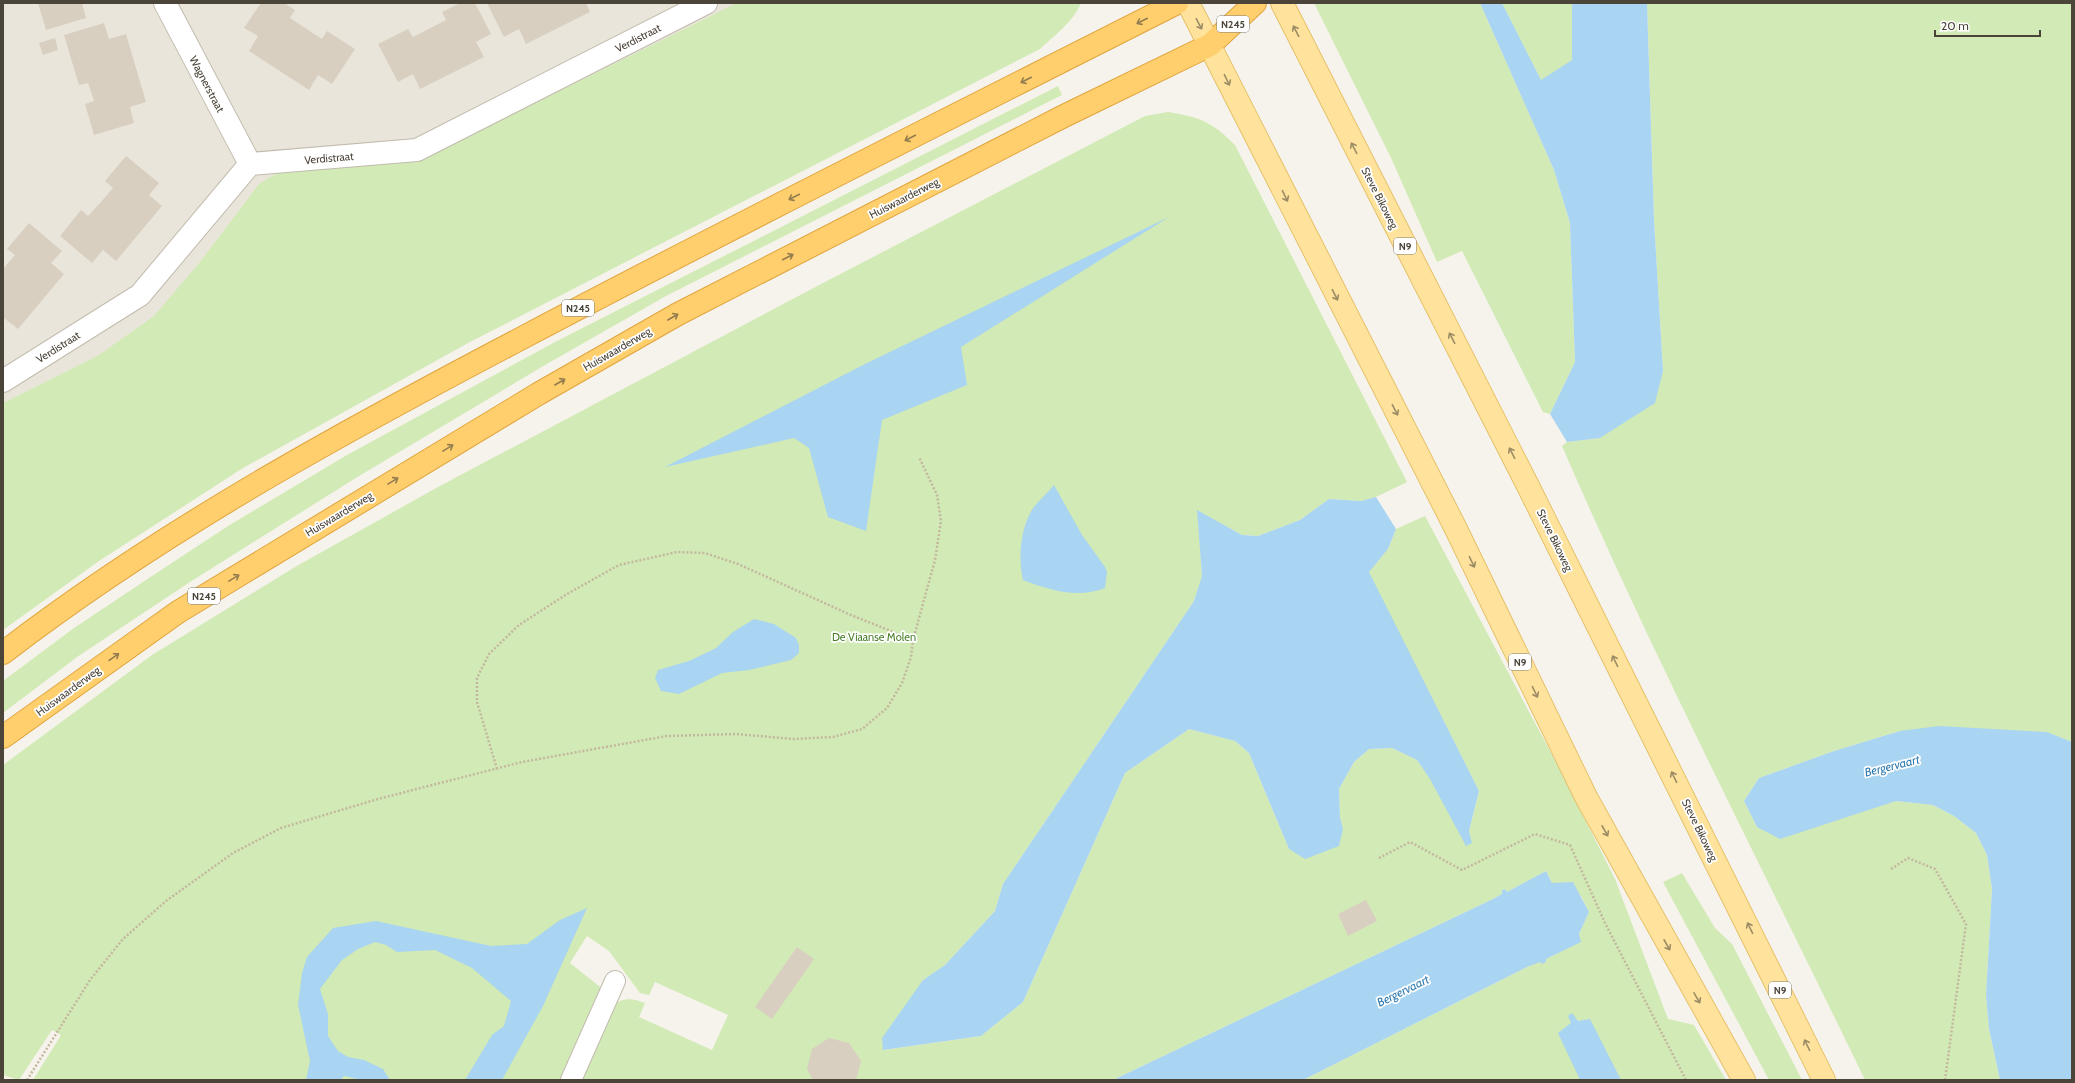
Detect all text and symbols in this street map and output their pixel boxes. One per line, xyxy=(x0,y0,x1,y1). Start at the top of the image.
scale bar xyxy=(1935,12,2040,38)
road number: N245 xyxy=(1217,16,1249,32)
one-way arrow xyxy=(1136,18,1148,25)
one-way arrow xyxy=(1196,18,1203,30)
text: 20 m xyxy=(1941,18,1969,33)
street label: Verdistraat xyxy=(613,20,663,55)
one-way arrow xyxy=(1292,26,1299,38)
street label: Wagnerstraat xyxy=(186,53,228,115)
one-way arrow xyxy=(1224,73,1231,85)
one-way arrow xyxy=(1021,77,1033,84)
one-way arrow xyxy=(905,135,917,143)
one-way arrow xyxy=(1350,142,1357,154)
street label: Verdistraat xyxy=(304,149,354,167)
street label: Steve Bikoweg xyxy=(1358,165,1402,232)
street label: Huiswaarderweg xyxy=(867,174,942,222)
one-way arrow xyxy=(1282,190,1289,202)
one-way arrow xyxy=(789,194,801,201)
road number: N9 xyxy=(1394,238,1416,254)
one-way arrow xyxy=(782,253,794,260)
one-way arrow xyxy=(1332,289,1339,301)
road number: N245 xyxy=(562,300,594,316)
one-way arrow xyxy=(667,312,679,320)
street label: Huiswaarderweg xyxy=(580,324,654,374)
street label: Verdistraat xyxy=(33,328,83,366)
one-way arrow xyxy=(1448,332,1455,344)
one-way arrow xyxy=(554,377,566,385)
one-way arrow xyxy=(1391,404,1399,416)
one-way arrow xyxy=(442,443,454,451)
one-way arrow xyxy=(1507,448,1515,460)
one-way arrow xyxy=(387,477,398,485)
street label: Huiswaarderweg xyxy=(303,488,376,540)
street label: Steve Bikoweg xyxy=(1534,507,1576,574)
one-way arrow xyxy=(1469,556,1476,568)
one-way arrow xyxy=(228,574,239,582)
road number: N245 xyxy=(188,588,220,604)
park label: De Viaanse Molen xyxy=(832,630,916,644)
one-way arrow xyxy=(108,653,119,662)
road number: N9 xyxy=(1509,654,1531,670)
one-way arrow xyxy=(1611,655,1618,667)
street label: Huiswaarderweg xyxy=(33,663,103,719)
one-way arrow xyxy=(1532,686,1539,698)
water label: Bergervaart xyxy=(1863,751,1921,780)
one-way arrow xyxy=(1670,771,1677,783)
street label: Steve Bikoweg xyxy=(1679,797,1721,864)
one-way arrow xyxy=(1601,825,1609,837)
one-way arrow xyxy=(1745,923,1753,935)
one-way arrow xyxy=(1664,939,1672,951)
water label: Bergervaart xyxy=(1374,971,1432,1010)
road number: N9 xyxy=(1769,982,1791,998)
one-way arrow xyxy=(1694,992,1702,1004)
one-way arrow xyxy=(1803,1039,1810,1051)

